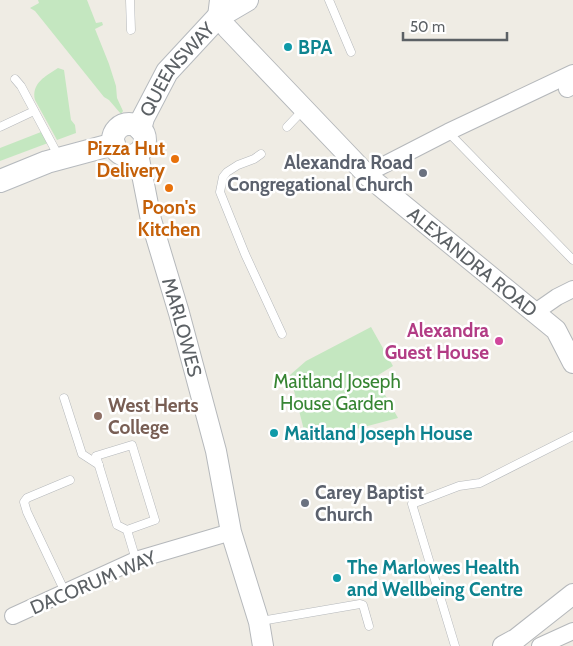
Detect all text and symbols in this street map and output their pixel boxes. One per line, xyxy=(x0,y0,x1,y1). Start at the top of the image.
scale bar xyxy=(403,10,507,42)
street label: QUEENSWAY xyxy=(135,17,219,121)
text: 50 m xyxy=(410,18,445,36)
place label: BPA xyxy=(298,36,332,59)
marker: BPA xyxy=(282,41,294,53)
place label: Pizza Hut Delivery xyxy=(87,137,166,182)
place label: Alexandra Road Congregational Church xyxy=(227,151,413,196)
marker: Pizza Hut Delivery xyxy=(169,153,181,165)
marker: Alexandra Road Congregational Church xyxy=(417,167,429,179)
marker: Poon's Kitchen xyxy=(163,182,175,194)
place label: Poon's Kitchen xyxy=(138,196,200,241)
street label: ALEXANDRA ROAD xyxy=(403,202,542,322)
street label: MARLOWES xyxy=(157,275,207,379)
place label: Alexandra Guest House xyxy=(385,319,490,364)
marker: Alexandra Guest House xyxy=(493,335,505,347)
park label: Maitland Joseph House Garden xyxy=(273,370,401,415)
place label: West Herts College xyxy=(108,394,198,439)
marker: West Herts College xyxy=(92,410,104,422)
place label: Maitland Joseph House xyxy=(284,422,473,445)
marker: Maitland Joseph House xyxy=(268,427,280,439)
place label: Carey Baptist Church xyxy=(315,481,425,526)
marker: Carey Baptist Church xyxy=(299,497,311,509)
street label: DACORUM WAY xyxy=(27,546,160,619)
place label: The Marlowes Health and Wellbeing Centre xyxy=(347,556,523,601)
marker: The Marlowes Health and Wellbeing Centre xyxy=(331,572,343,584)

